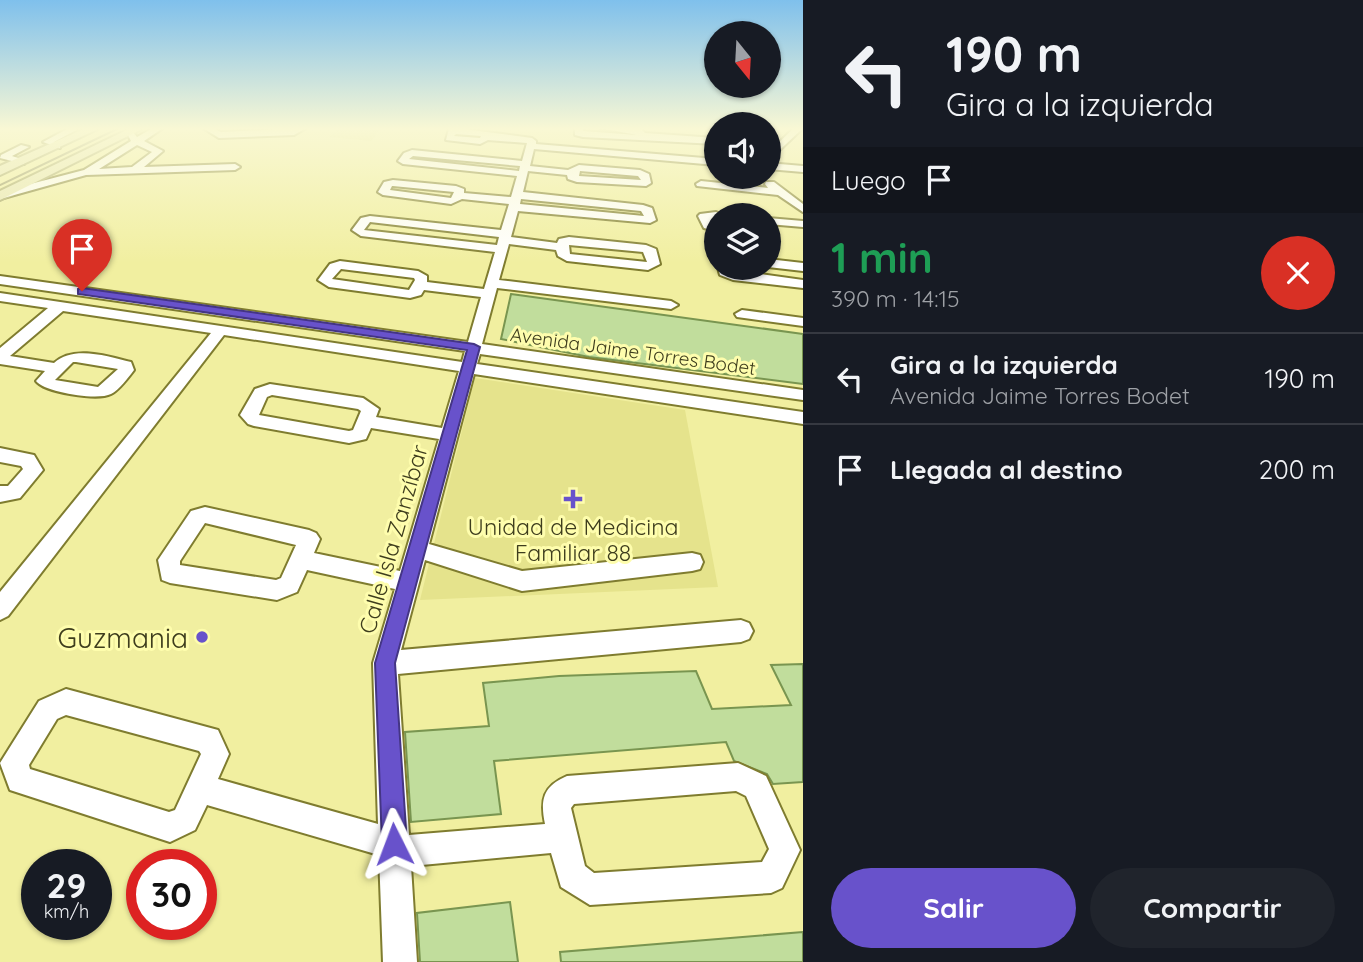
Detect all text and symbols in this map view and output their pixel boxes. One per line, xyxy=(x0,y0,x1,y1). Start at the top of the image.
north arrow xyxy=(704,21,780,98)
map controls xyxy=(704,21,781,280)
text: 190 m xyxy=(946,23,1082,84)
icon: left xyxy=(831,28,922,119)
text: Gira a la izquierda xyxy=(946,84,1214,124)
button: sound xyxy=(704,112,781,189)
icon: arrive xyxy=(920,161,958,199)
text: Luego xyxy=(831,164,906,197)
button: layers xyxy=(704,203,781,280)
pin xyxy=(52,219,112,291)
icon: arrive xyxy=(63,230,101,268)
text: 1 min xyxy=(831,231,933,284)
button: close xyxy=(1261,236,1335,310)
text: 390 m · 14:15 xyxy=(831,284,960,313)
street label: Avenida Jaime Torres Bodet xyxy=(509,322,757,380)
text: Gira a la izquierda xyxy=(890,348,1118,381)
icon: left xyxy=(831,360,869,398)
text: 190 m xyxy=(1265,362,1335,395)
text: Avenida Jaime Torres Bodet xyxy=(890,381,1190,410)
street label: Calle Isla Zanzíbar xyxy=(352,441,434,637)
icon: arrive xyxy=(831,451,869,489)
text: Llegada al destino xyxy=(890,453,1123,486)
text: 200 m xyxy=(1259,453,1335,486)
marker: Unidad de Medicina Familiar 88 xyxy=(563,489,583,509)
place label: Unidad de Medicina Familiar 88 xyxy=(468,512,678,567)
place label: Guzmania xyxy=(58,620,188,655)
marker: Guzmania xyxy=(194,629,210,645)
position arrow xyxy=(357,807,431,881)
speed limit sign: 30 xyxy=(126,849,217,940)
text: 29 xyxy=(47,863,86,907)
button: Salir xyxy=(831,868,1076,948)
button: Compartir xyxy=(1090,868,1335,948)
text: km/h xyxy=(44,900,89,923)

